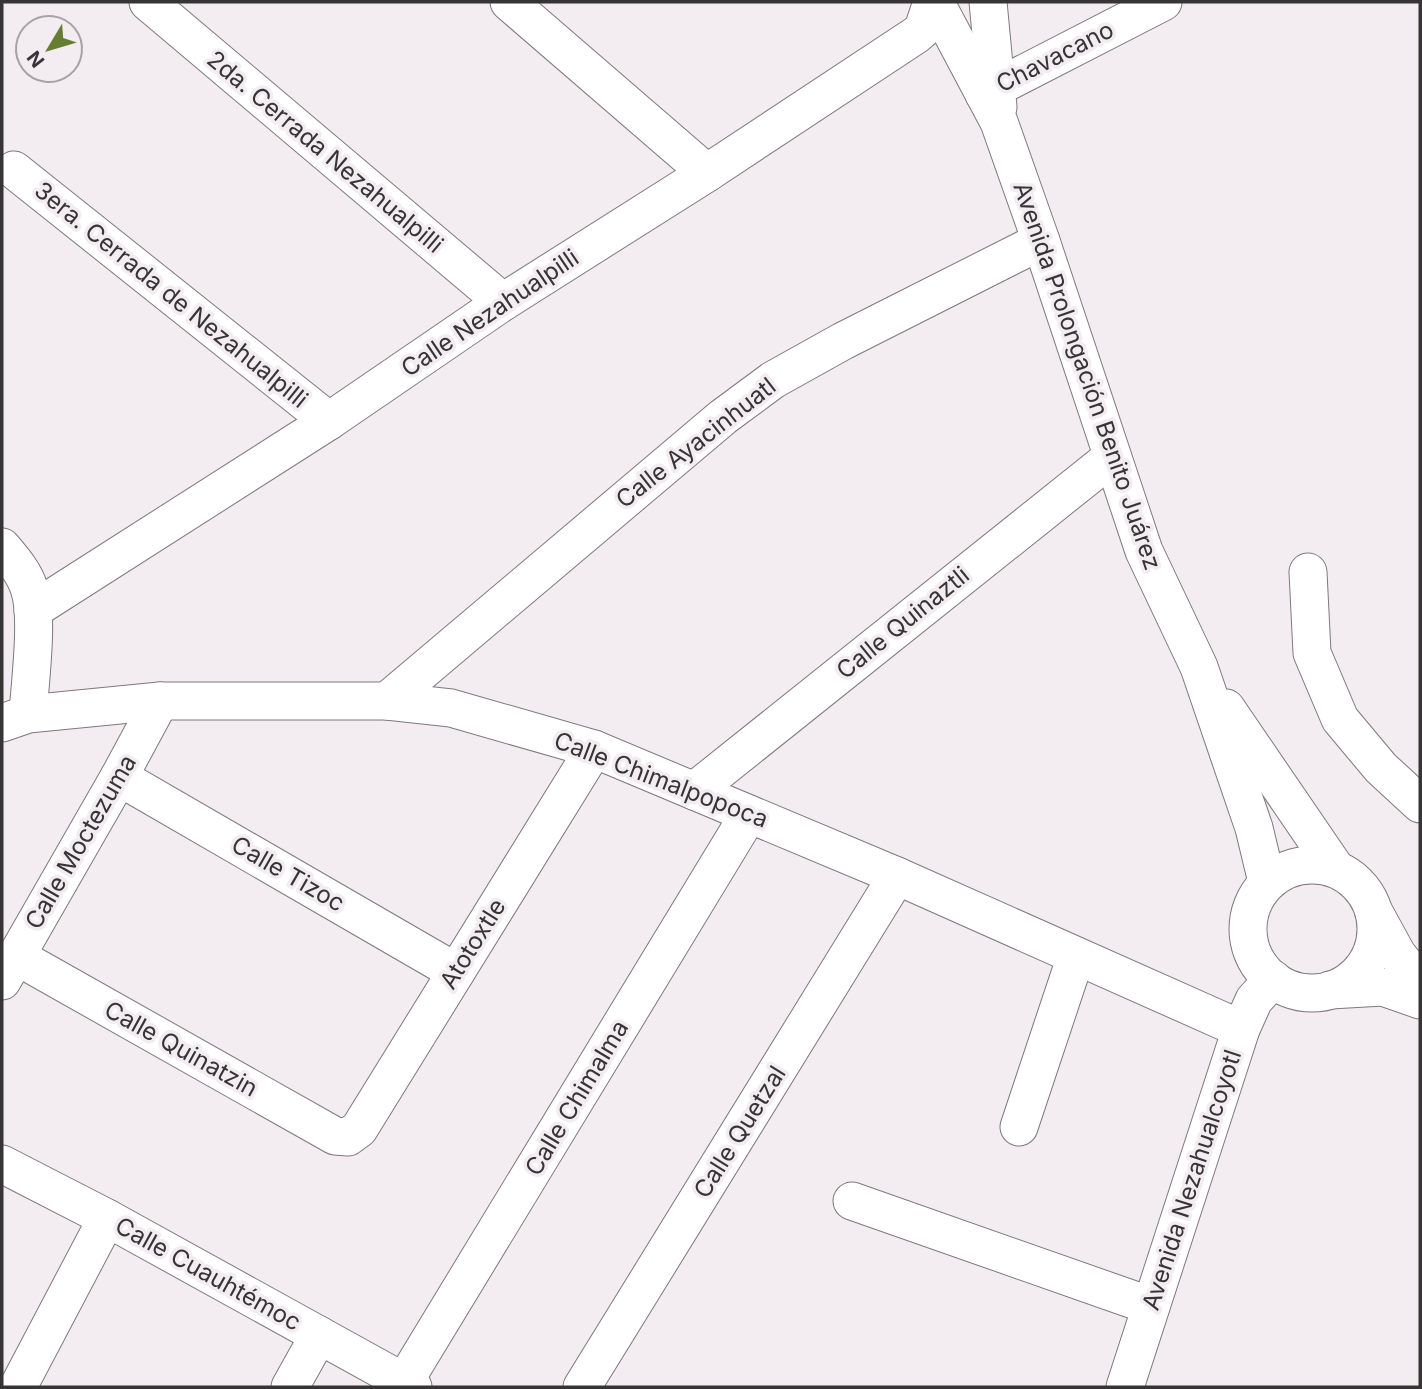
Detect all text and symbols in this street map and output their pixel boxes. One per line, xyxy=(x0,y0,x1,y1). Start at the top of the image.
north arrow xyxy=(14,14,84,84)
street label: Chavacano xyxy=(991,15,1118,98)
street label: 2da. Cerrada Nezahualpilli xyxy=(202,44,449,259)
text: N xyxy=(22,46,50,72)
street label: 3era. Cerrada de Nezahualpilli xyxy=(29,175,314,414)
street label: Avenida Prolongación Benito Juárez xyxy=(1007,178,1168,573)
street label: Calle Nezahualpilli xyxy=(396,243,584,383)
street label: Calle Ayacinhuatl xyxy=(610,371,781,514)
street label: Calle Quinaztli xyxy=(831,560,975,685)
street label: Calle Chimalpopoca xyxy=(550,725,772,834)
street label: Calle Moctezuma xyxy=(19,749,142,934)
street label: Calle Tizoc xyxy=(227,830,350,918)
street label: Atotoxtle xyxy=(434,893,512,994)
street label: Calle Quinatzin xyxy=(100,995,263,1103)
street label: Calle Chimalma xyxy=(519,1015,634,1181)
street label: Avenida Nezahualcoyotl xyxy=(1136,1046,1247,1314)
street label: Calle Quetzal xyxy=(687,1060,792,1203)
street label: Calle Cuauhtémoc xyxy=(110,1211,306,1337)

